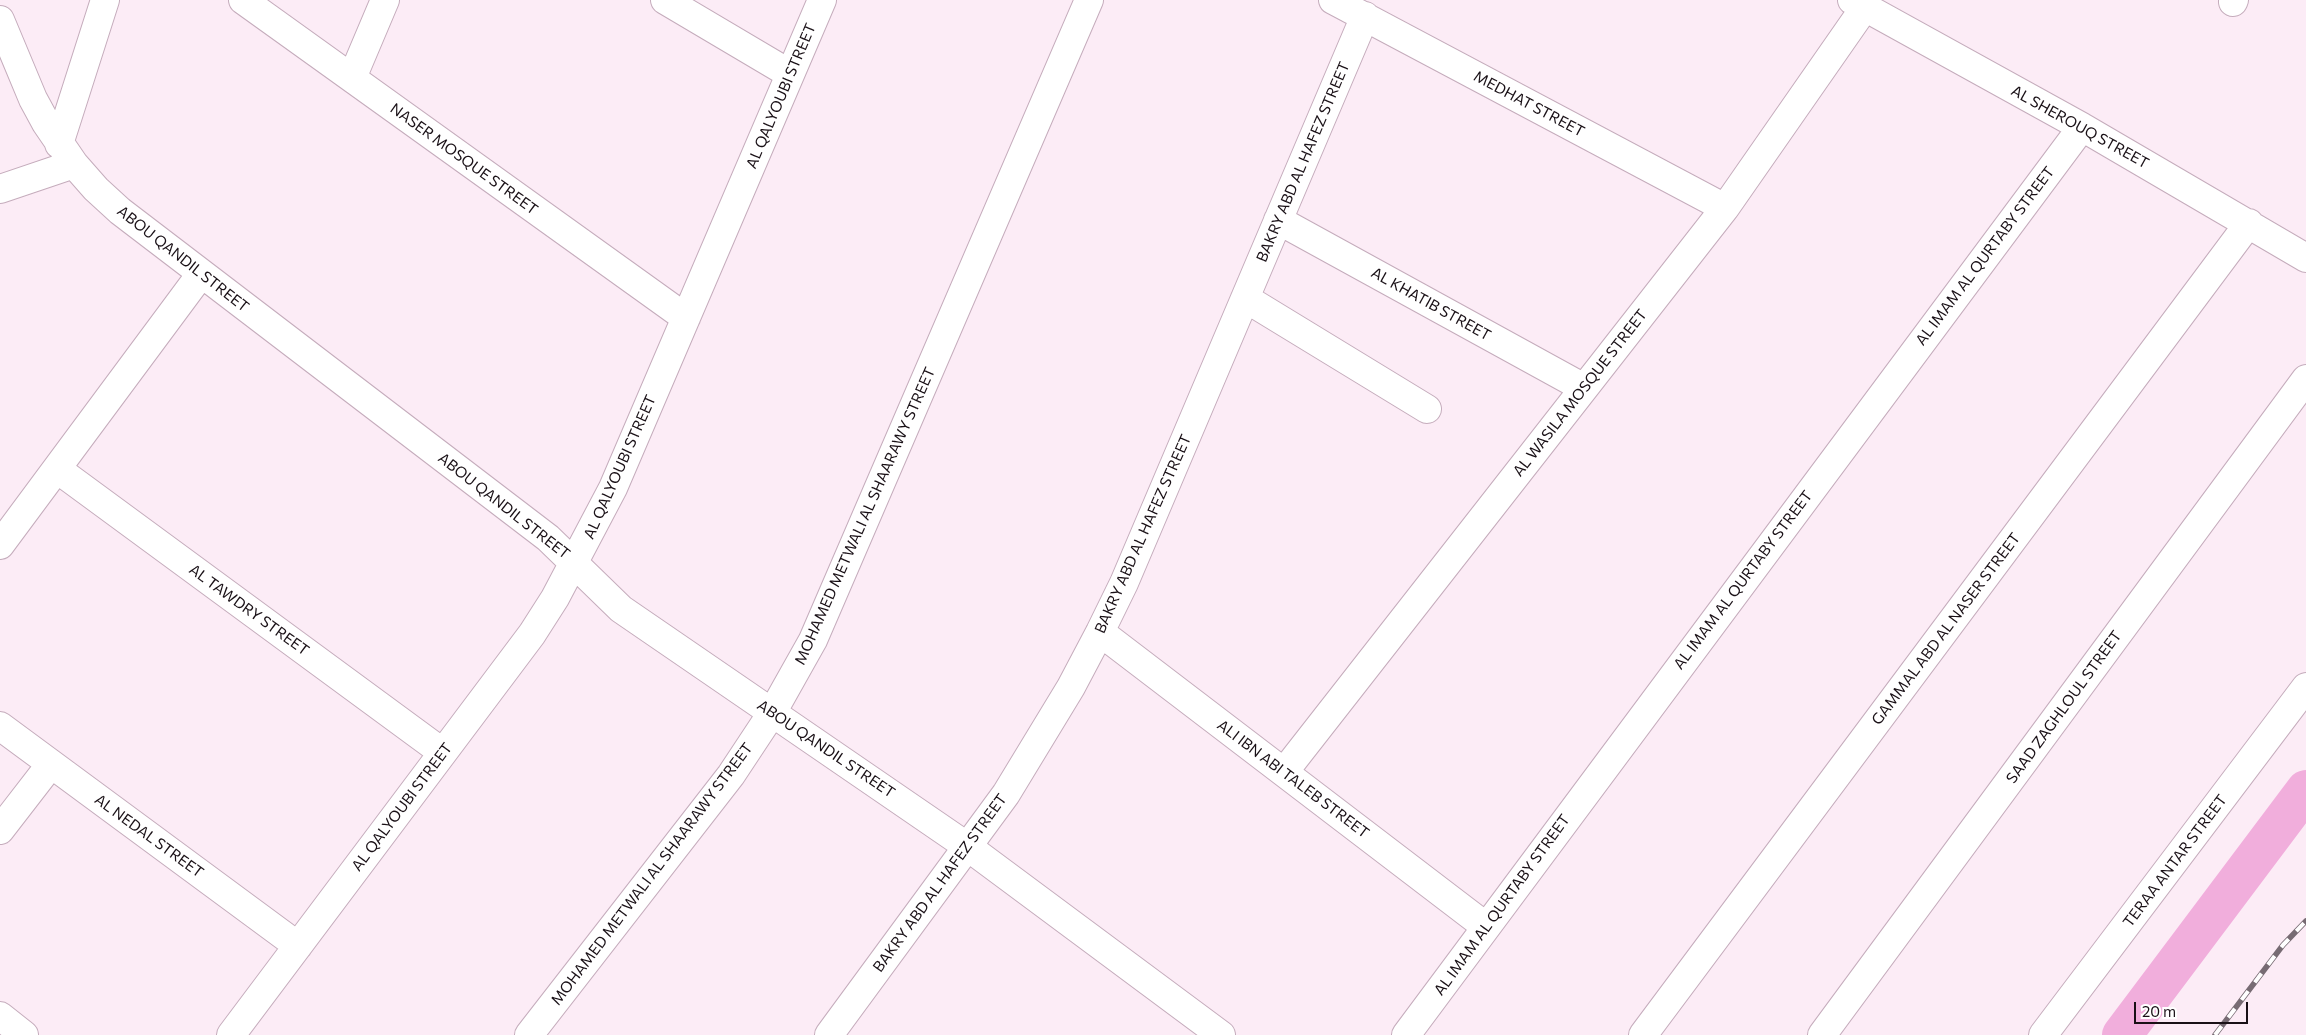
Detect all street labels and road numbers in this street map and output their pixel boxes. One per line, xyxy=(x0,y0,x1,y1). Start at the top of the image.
street label: AL QALYOUBI STREET xyxy=(742,21,820,171)
street label: BAKRY ABD AL HAFEZ STREET xyxy=(1253,59,1353,265)
street label: MEDHAT STREET xyxy=(1471,67,1587,141)
street label: AL SHEROUQ STREET xyxy=(2008,82,2152,172)
street label: NASER MOSQUE STREET xyxy=(387,99,541,219)
street label: AL IMAM AL QURTABY STREET xyxy=(1912,163,2058,349)
street label: ABOU QANDIL STREET xyxy=(114,202,252,316)
street label: AL KHATIB STREET xyxy=(1368,264,1494,344)
street label: AL WASILA MOSQUE STREET xyxy=(1509,306,1651,480)
street label: MOHAMED METWALI AL SHAARAWY STREET xyxy=(791,364,939,668)
street label: AL QALYOUBI STREET xyxy=(580,392,660,542)
street label: BAKRY ABD AL HAFEZ STREET xyxy=(1091,432,1195,636)
street label: ABOU QANDIL STREET xyxy=(435,449,573,563)
street label: AL IMAM AL QURTABY STREET xyxy=(1670,487,1816,673)
street label: GAMMAL ABD AL NASER STREET xyxy=(1868,529,2024,729)
street label: AL TAWDRY STREET xyxy=(186,560,312,660)
street label: SAAD ZAGHLOUL STREET xyxy=(2003,627,2125,787)
street label: ABOU QANDIL STREET xyxy=(754,696,898,802)
street label: ALI IBN ABI TALEB STREET xyxy=(1213,716,1373,842)
street label: AL QALYOUBI STREET xyxy=(348,739,456,875)
street label: MOHAMED METWALI AL SHAARAWY STREET xyxy=(547,739,757,1009)
street label: AL NEDAL STREET xyxy=(91,790,207,882)
street label: BAKRY ABD AL HAFEZ STREET xyxy=(869,790,1011,976)
street label: TERAA ANTAR STREET xyxy=(2119,791,2231,931)
street label: AL IMAM AL QURTABY STREET xyxy=(1430,811,1574,999)

